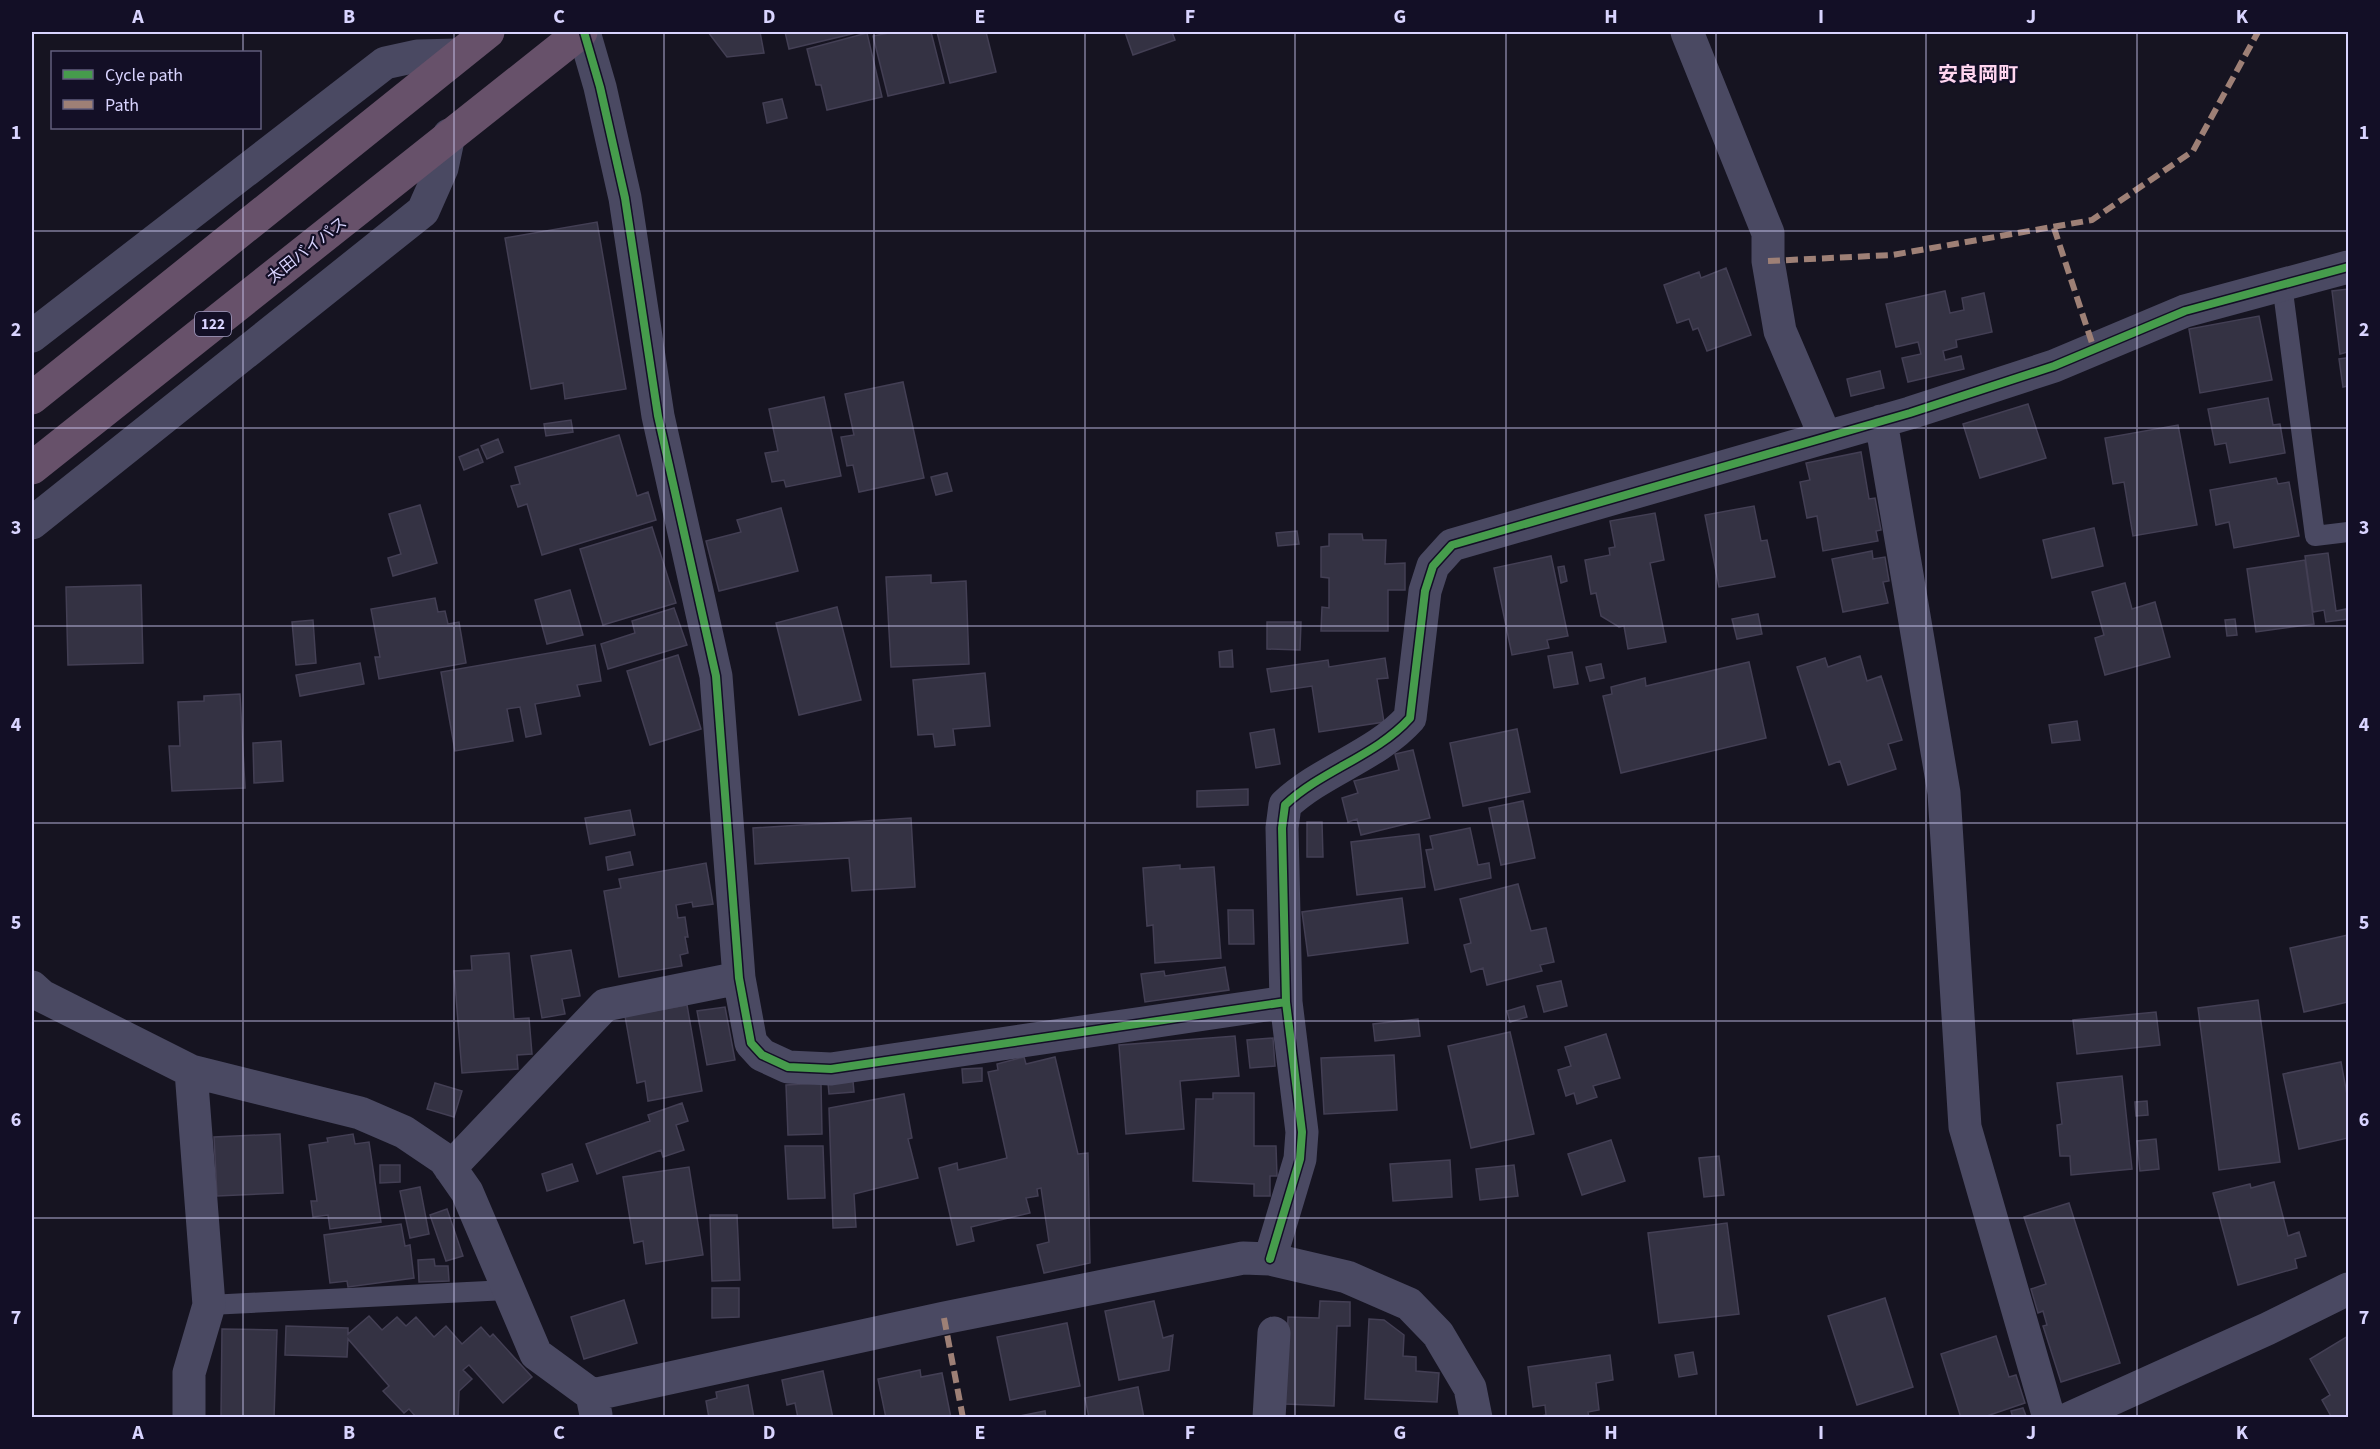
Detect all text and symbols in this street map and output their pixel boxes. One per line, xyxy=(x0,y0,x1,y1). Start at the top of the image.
text: A xyxy=(131,3,144,31)
text: B xyxy=(343,3,355,31)
text: C xyxy=(553,3,565,31)
text: D xyxy=(763,3,775,31)
text: E xyxy=(975,3,985,31)
text: F xyxy=(1185,3,1195,31)
text: G xyxy=(1394,3,1406,31)
text: H xyxy=(1604,3,1618,31)
text: I xyxy=(1818,3,1824,31)
text: J xyxy=(2026,3,2036,31)
text: K xyxy=(2236,3,2249,31)
legend xyxy=(51,51,261,129)
district label: 安良岡町 xyxy=(1938,61,2018,89)
text: Cycle path xyxy=(105,63,183,88)
text: Path xyxy=(105,93,139,118)
text: 1 xyxy=(11,119,21,147)
text: 1 xyxy=(2359,119,2369,147)
street label: 太田バイパス xyxy=(263,212,351,288)
road number: 122 xyxy=(195,312,231,336)
text: 2 xyxy=(11,316,21,344)
text: 2 xyxy=(2359,316,2369,344)
text: 3 xyxy=(11,514,21,542)
text: 3 xyxy=(2359,514,2369,542)
text: 4 xyxy=(11,711,22,739)
text: 4 xyxy=(2359,711,2370,739)
text: 5 xyxy=(11,909,21,937)
text: 5 xyxy=(2359,909,2369,937)
text: 6 xyxy=(11,1106,21,1134)
text: 6 xyxy=(2359,1106,2369,1134)
text: 7 xyxy=(11,1304,21,1332)
text: 7 xyxy=(2359,1304,2369,1332)
text: A xyxy=(131,1419,144,1447)
text: B xyxy=(343,1419,355,1447)
text: C xyxy=(553,1419,565,1447)
text: D xyxy=(763,1419,775,1447)
text: E xyxy=(975,1419,985,1447)
text: F xyxy=(1185,1419,1195,1447)
text: G xyxy=(1394,1419,1406,1447)
text: H xyxy=(1604,1419,1618,1447)
text: I xyxy=(1818,1419,1824,1447)
text: J xyxy=(2026,1419,2036,1447)
text: K xyxy=(2236,1419,2249,1447)

